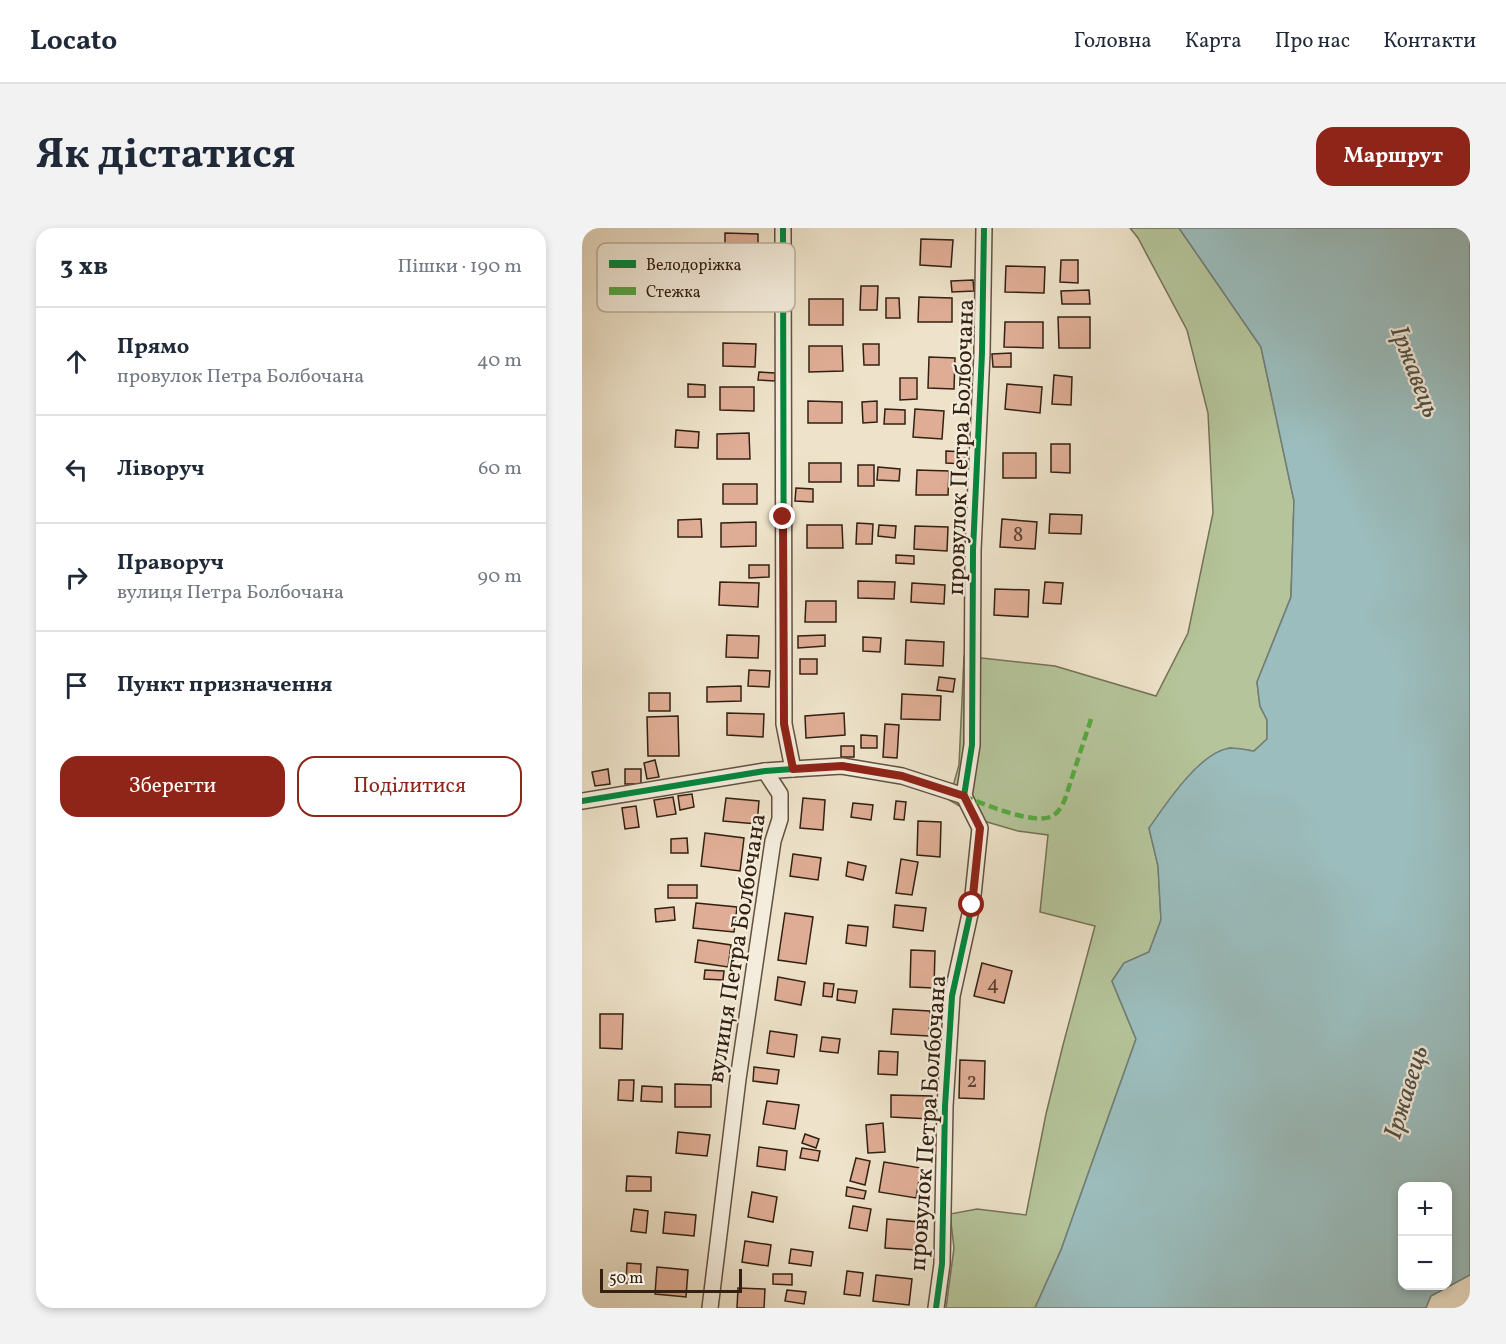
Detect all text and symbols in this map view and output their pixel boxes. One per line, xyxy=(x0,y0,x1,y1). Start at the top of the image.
text: Locato xyxy=(30,22,117,61)
text: Головна xyxy=(1074,27,1152,56)
text: Карта xyxy=(1185,27,1242,56)
text: Про нас xyxy=(1275,27,1350,56)
text: Контакти xyxy=(1383,27,1476,56)
text: Як дістатися xyxy=(36,127,296,186)
button: Маршрут xyxy=(1316,127,1470,186)
legend xyxy=(597,243,795,312)
text: 3 хв xyxy=(60,249,108,285)
text: Пішки · 190 m xyxy=(398,253,522,281)
text: Велодоріжка xyxy=(646,255,742,277)
text: Стежка xyxy=(646,282,701,304)
street label: провулок Петра Болбочана xyxy=(940,298,984,596)
water label: Іржавець xyxy=(1380,320,1448,423)
text: Прямо xyxy=(117,332,189,363)
icon: ahead xyxy=(60,345,93,378)
text: 40 m xyxy=(477,347,522,375)
text: провулок Петра Болбочана xyxy=(117,363,364,391)
icon: left xyxy=(60,453,93,486)
text: Ліворуч xyxy=(117,454,204,485)
text: 60 m xyxy=(478,455,522,483)
route end xyxy=(769,503,795,529)
house number: 8 xyxy=(1013,521,1023,550)
text: Праворуч xyxy=(117,548,224,579)
icon: right xyxy=(60,561,93,594)
text: 90 m xyxy=(478,563,522,591)
text: вулиця Петра Болбочана xyxy=(117,579,344,607)
icon: arrive xyxy=(60,669,93,702)
text: Пункт призначення xyxy=(117,670,333,701)
button: Зберегти xyxy=(60,756,285,817)
button: Поділитися xyxy=(297,756,522,817)
street label: вулиця Петра Болбочана xyxy=(700,811,776,1086)
route start xyxy=(958,891,984,917)
house number: 4 xyxy=(987,970,999,999)
street label: провулок Петра Болбочана xyxy=(902,974,956,1272)
water label: Іржавець xyxy=(1376,1041,1438,1144)
house number: 2 xyxy=(966,1067,978,1096)
map controls xyxy=(1398,1182,1452,1290)
button: + xyxy=(1398,1182,1452,1236)
button: − xyxy=(1398,1236,1452,1290)
scale bar xyxy=(600,1266,742,1294)
text: 50 m xyxy=(609,1268,643,1290)

